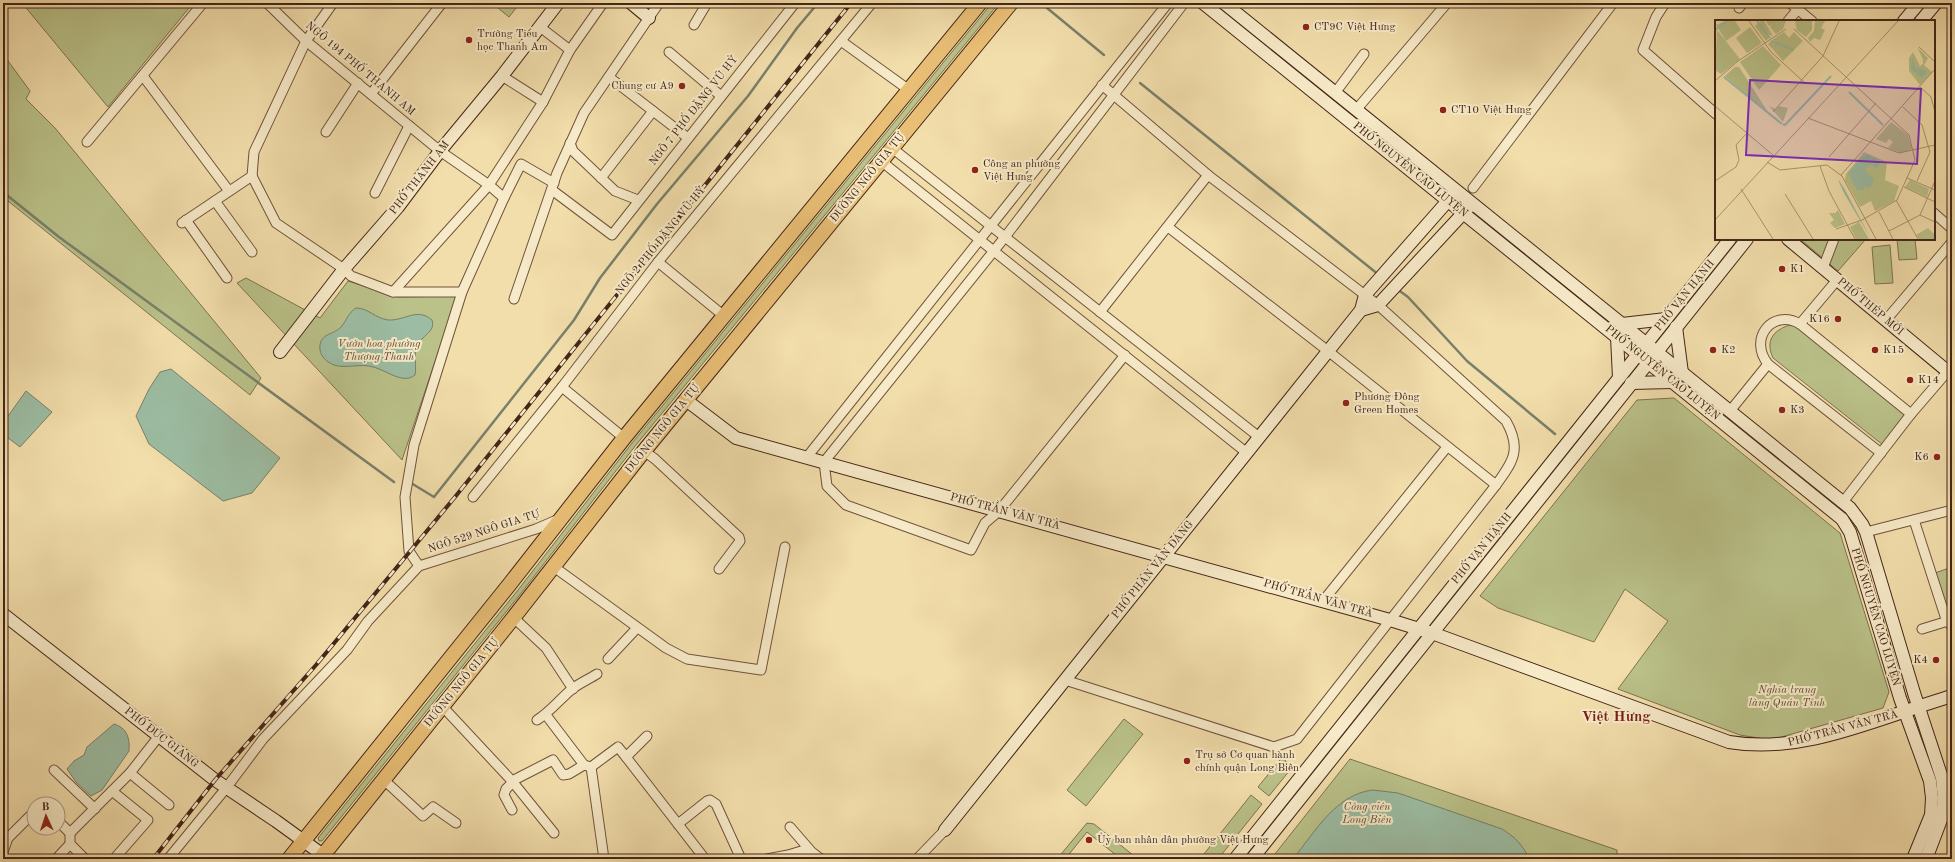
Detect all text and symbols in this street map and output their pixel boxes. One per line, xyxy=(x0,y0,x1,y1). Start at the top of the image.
street label: NGÕ 194 PHỐ THANH AM xyxy=(303,18,419,118)
inset map xyxy=(1715,20,1935,240)
marker: CT9C Việt Hưng xyxy=(1301,22,1311,32)
place label: CT9C Việt Hưng xyxy=(1314,22,1396,33)
place label: Trường Tiểu học Thanh Am xyxy=(477,28,548,53)
marker: Trường Tiểu học Thanh Am xyxy=(464,35,474,45)
street label: NGÕ 7 PHỐ ĐẶNG VŨ HỶ xyxy=(645,52,740,168)
place label: Chung cư A9 xyxy=(611,81,674,92)
marker: Chung cư A9 xyxy=(677,81,687,91)
marker: CT10 Việt Hưng xyxy=(1438,105,1448,115)
place label: CT10 Việt Hưng xyxy=(1451,105,1532,116)
street label: PHỐ NGUYỄN CAO LUYỆN xyxy=(1351,118,1472,220)
street label: ĐƯỜNG NGÔ GIA TỰ xyxy=(827,130,907,225)
street label: PHỐ THANH AM xyxy=(386,137,452,217)
place label: Công an phường Việt Hưng xyxy=(983,159,1060,183)
marker: Công an phường Việt Hưng xyxy=(970,165,980,175)
street label: NGÕ 2 PHỐ ĐẶNG VŨ HỶ xyxy=(612,183,708,297)
street label: PHỐ VẠN HẠNH xyxy=(1651,256,1717,334)
marker: K1 xyxy=(1777,264,1787,274)
place label: K1 xyxy=(1790,264,1805,275)
street label: PHỐ THÉP MỚI xyxy=(1835,274,1907,338)
place label: K16 xyxy=(1809,314,1830,325)
marker: K16 xyxy=(1833,314,1843,324)
street label: PHỐ NGUYỄN CAO LUYỆN xyxy=(1603,321,1724,423)
park label: Vườn hoa phường Thượng Thanh xyxy=(337,339,421,363)
marker: K2 xyxy=(1708,345,1718,355)
place label: K2 xyxy=(1721,345,1736,356)
marker: K15 xyxy=(1870,345,1880,355)
place label: K15 xyxy=(1883,345,1904,356)
marker: K14 xyxy=(1905,375,1915,385)
place label: K14 xyxy=(1918,375,1939,386)
street label: ĐƯỜNG NGÔ GIA TỰ xyxy=(622,381,702,476)
place label: Phương Đông Green Homes xyxy=(1354,392,1420,416)
marker: Phương Đông Green Homes xyxy=(1341,398,1351,408)
marker: K3 xyxy=(1777,405,1787,415)
place label: K3 xyxy=(1790,405,1805,416)
place label: K6 xyxy=(1914,452,1929,463)
marker: K6 xyxy=(1932,452,1942,462)
street label: PHỐ TRẦN VĂN TRÀ xyxy=(949,488,1063,532)
street label: NGÕ 529 NGÔ GIA TỰ xyxy=(426,507,542,555)
street label: PHỐ VẠN HẠNH xyxy=(1448,509,1514,587)
street label: PHỐ PHAN VĂN ĐÁNG xyxy=(1108,517,1196,621)
street label: PHỐ NGUYỄN CAO LUYỆN xyxy=(1849,546,1904,688)
street label: PHỐ TRẦN VĂN TRÀ xyxy=(1262,574,1376,620)
street label: ĐƯỜNG NGÔ GIA TỰ xyxy=(421,635,501,730)
place label: K4 xyxy=(1913,655,1928,666)
marker: K4 xyxy=(1931,655,1941,665)
park label: Nghĩa trang làng Quán Tỉnh xyxy=(1749,685,1826,709)
street label: PHỐ ĐỨC GIANG xyxy=(122,703,202,770)
street label: PHỐ TRẦN VĂN TRÀ xyxy=(1786,705,1900,749)
district label: Việt Hưng xyxy=(1581,710,1651,725)
place label: Trụ sở Cơ quan hành chính quận Long Biên xyxy=(1195,750,1299,774)
marker: Trụ sở Cơ quan hành chính quận Long Biên xyxy=(1182,756,1192,766)
north arrow xyxy=(26,796,66,836)
text: B xyxy=(41,802,50,813)
park label: Công viên Long Biên xyxy=(1341,802,1392,826)
place label: Ủy ban nhân dân phường Việt Hưng xyxy=(1097,832,1269,846)
marker: Ủy ban nhân dân phường Việt Hưng xyxy=(1084,835,1094,845)

